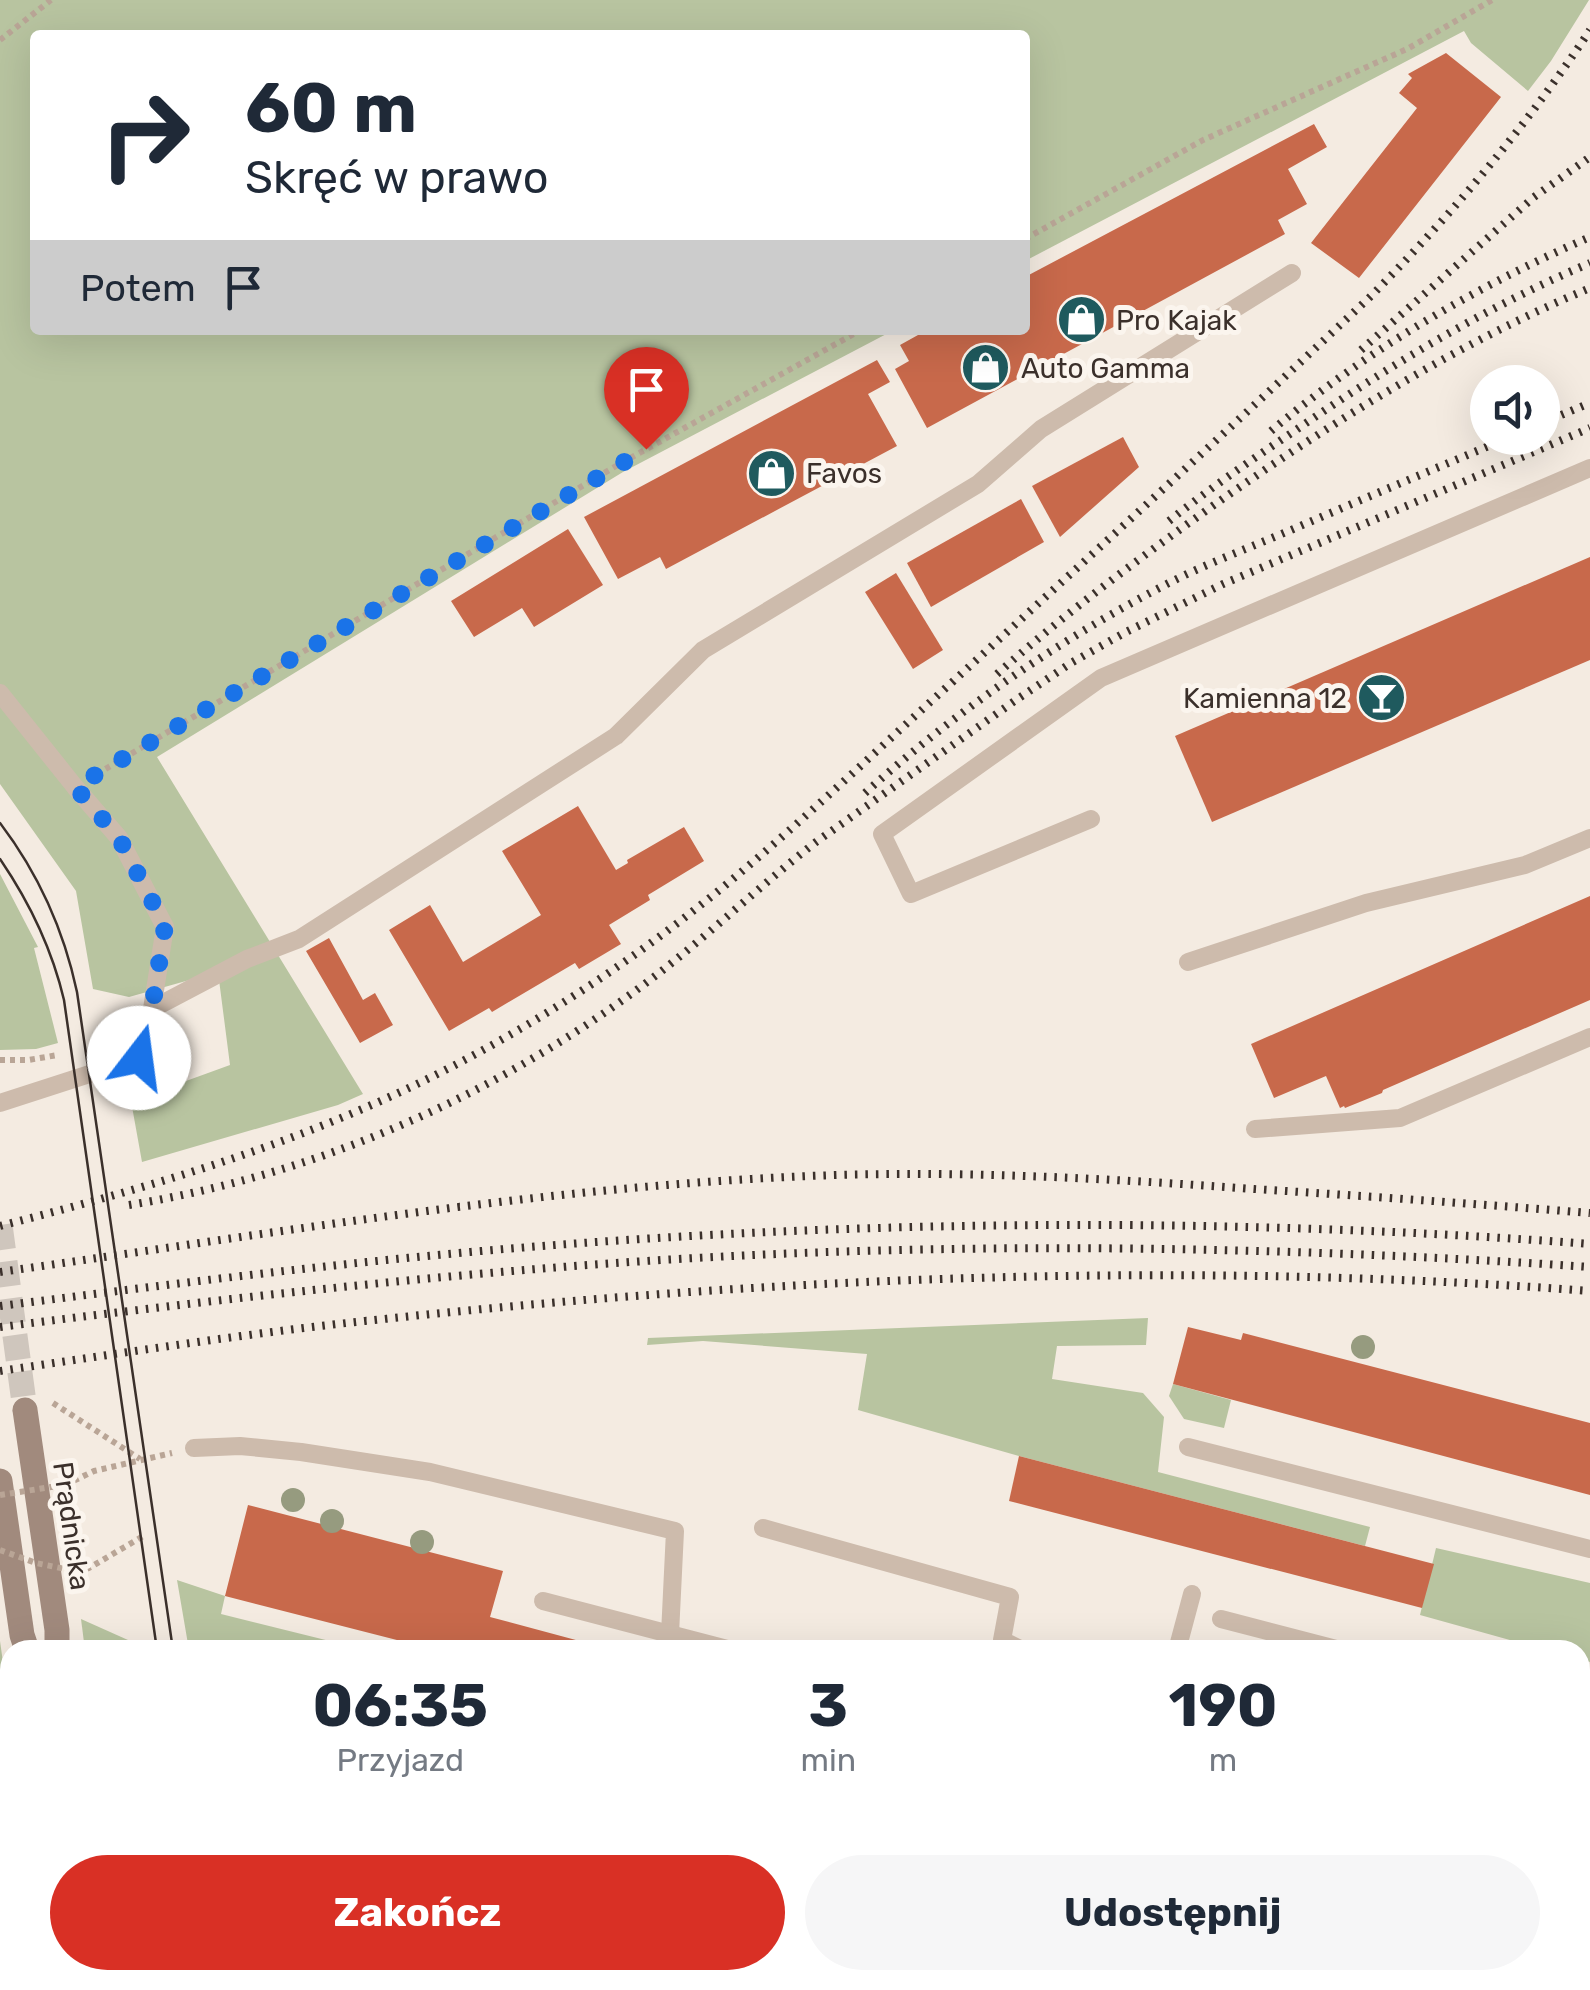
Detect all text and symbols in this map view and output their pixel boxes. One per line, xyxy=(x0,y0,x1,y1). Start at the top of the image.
text: 60 m xyxy=(245,67,417,150)
icon: right xyxy=(80,70,210,200)
text: Skręć w prawo xyxy=(245,151,549,204)
icon: arrive xyxy=(216,260,271,315)
text: Potem xyxy=(80,265,196,311)
shop icon: Pro Kajak xyxy=(1055,294,1107,346)
place label: Pro Kajak xyxy=(1116,304,1237,337)
shop icon: Auto Gamma xyxy=(960,342,1012,394)
pin xyxy=(604,347,689,450)
place label: Auto Gamma xyxy=(1021,352,1190,385)
icon: arrive xyxy=(619,362,674,417)
map controls xyxy=(1470,365,1560,455)
button: sound xyxy=(1470,365,1560,455)
shop icon: Favos xyxy=(745,447,797,499)
place label: Favos xyxy=(806,457,882,490)
bar icon: Kamienna 12 xyxy=(1356,672,1408,724)
place label: Kamienna 12 xyxy=(1183,682,1347,715)
position arrow xyxy=(87,1006,191,1110)
street label: Prądnicka xyxy=(46,1460,97,1592)
text: 06:35 xyxy=(312,1670,488,1741)
text: 3 xyxy=(809,1670,848,1741)
text: 190 xyxy=(1169,1670,1278,1741)
text: Przyjazd xyxy=(336,1741,464,1779)
text: min xyxy=(801,1741,856,1779)
text: m xyxy=(1209,1741,1237,1779)
button: Zakończ xyxy=(50,1855,785,1970)
button: Udostępnij xyxy=(805,1855,1540,1970)

